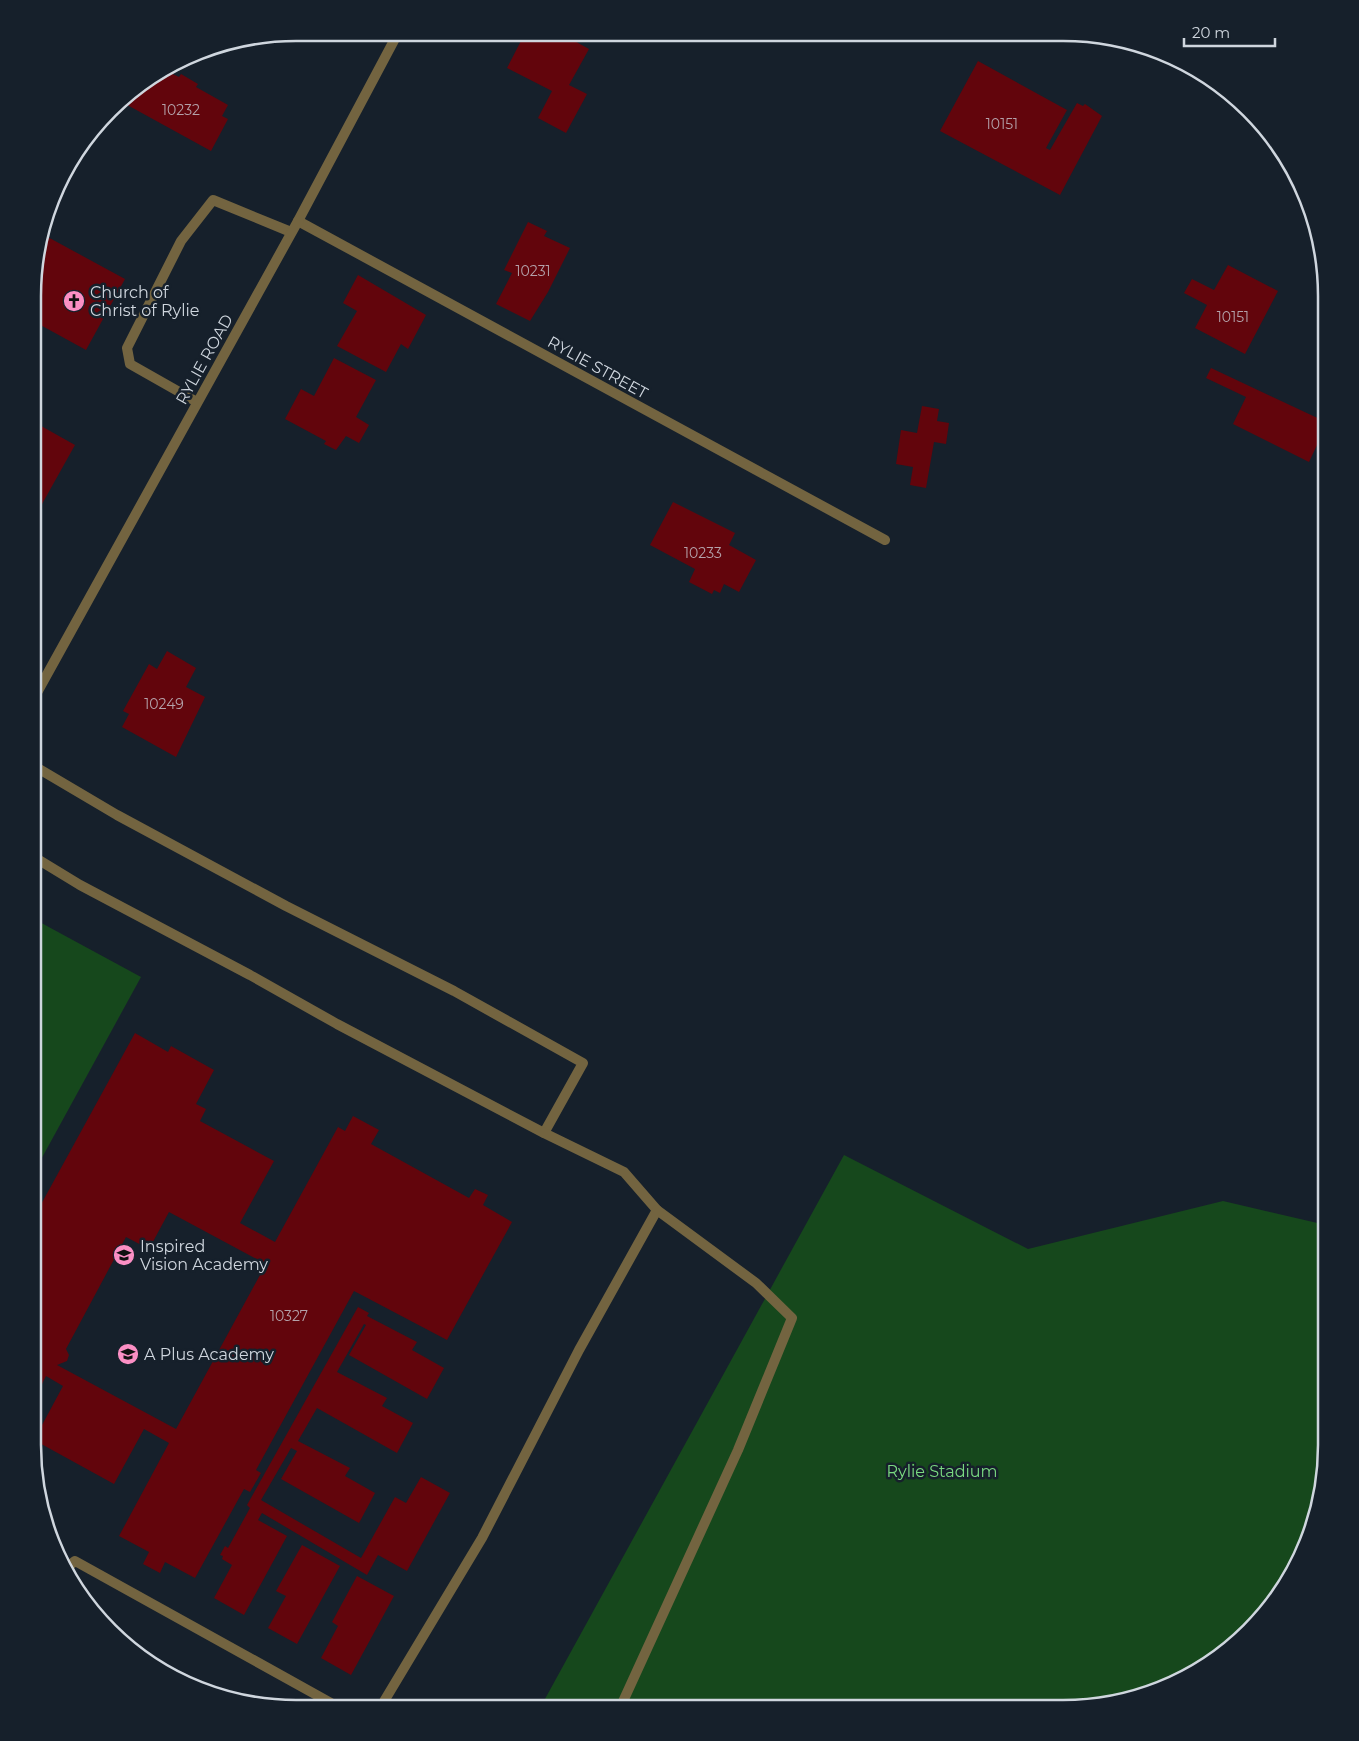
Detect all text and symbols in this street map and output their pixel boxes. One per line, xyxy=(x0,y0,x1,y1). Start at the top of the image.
scale bar xyxy=(1184,15,1275,47)
text: 20 m xyxy=(1192,23,1230,42)
house number: 10232 xyxy=(162,101,200,119)
house number: 10151 xyxy=(986,115,1018,133)
house number: 10231 xyxy=(515,262,551,280)
place label: Church of Christ of Rylie xyxy=(90,283,199,320)
church icon: Church of Christ of Rylie xyxy=(62,289,86,313)
house number: 10151 xyxy=(1217,308,1249,326)
street label: RYLIE ROAD xyxy=(172,311,237,408)
street label: RYLIE STREET xyxy=(544,332,652,403)
house number: 10233 xyxy=(684,544,722,562)
house number: 10249 xyxy=(144,695,184,713)
place label: Inspired Vision Academy xyxy=(140,1237,268,1274)
school or university icon: Inspired Vision Academy xyxy=(112,1243,136,1267)
house number: 10327 xyxy=(270,1307,308,1325)
school or university icon: A Plus Academy xyxy=(116,1342,140,1366)
place label: A Plus Academy xyxy=(144,1345,274,1364)
park label: Rylie Stadium xyxy=(886,1462,998,1481)

